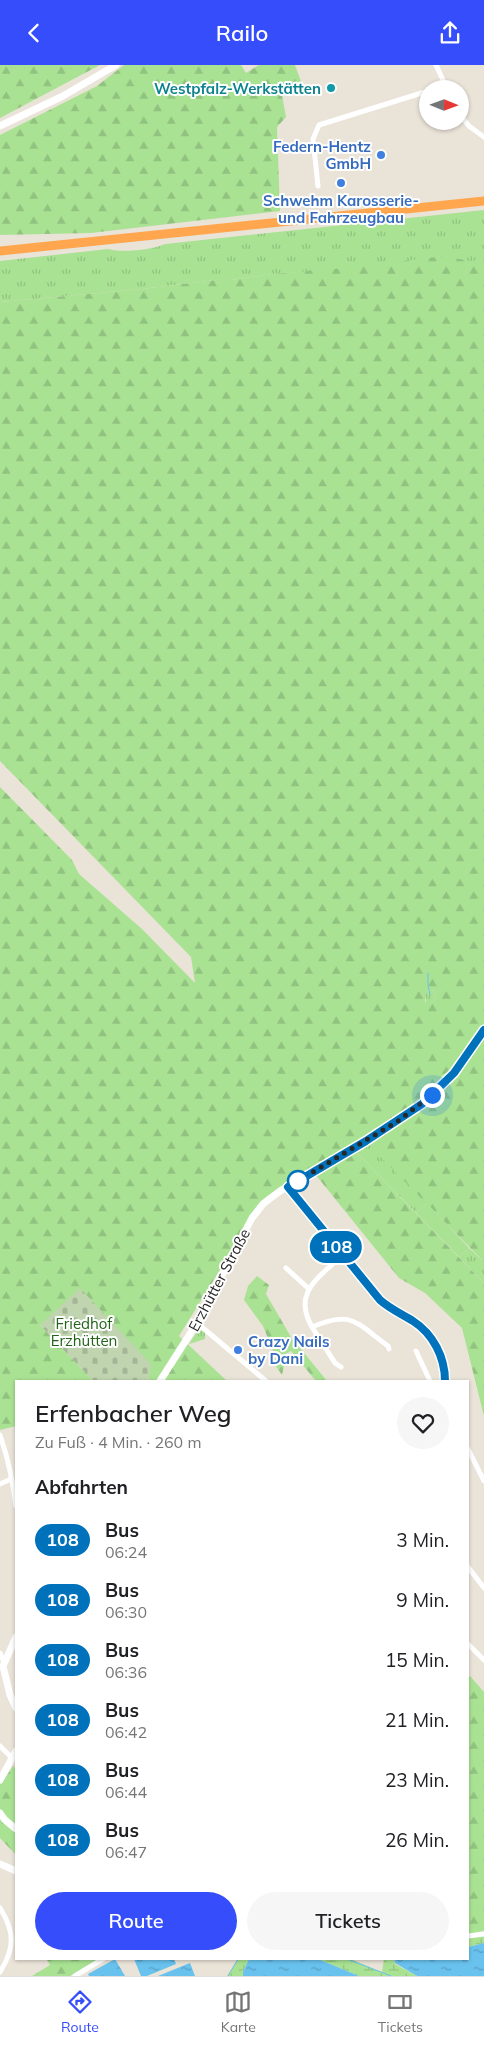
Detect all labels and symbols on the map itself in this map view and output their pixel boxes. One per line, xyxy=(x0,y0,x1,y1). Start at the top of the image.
place label: Westpfalz-Werkstätten xyxy=(154,79,321,98)
north arrow xyxy=(419,80,469,130)
marker: Westpfalz-Werkstätten xyxy=(325,82,337,94)
place label: Federn-Hentz GmbH xyxy=(273,137,371,173)
marker: Federn-Hentz GmbH xyxy=(375,149,387,161)
marker: Schwehm Karosserie- und Fahrzeugbau xyxy=(335,177,347,189)
place label: Schwehm Karosserie- und Fahrzeugbau xyxy=(263,191,419,227)
your location xyxy=(420,1083,445,1108)
unlabelled marker xyxy=(287,1170,309,1192)
street label: Erzhütter Straße xyxy=(184,1225,254,1335)
line badge: 108 xyxy=(307,1231,365,1263)
park label: Friedhof Erzhütten xyxy=(51,1314,117,1350)
place label: Crazy Nails by Dani xyxy=(248,1332,329,1368)
marker: Crazy Nails by Dani xyxy=(232,1344,244,1356)

